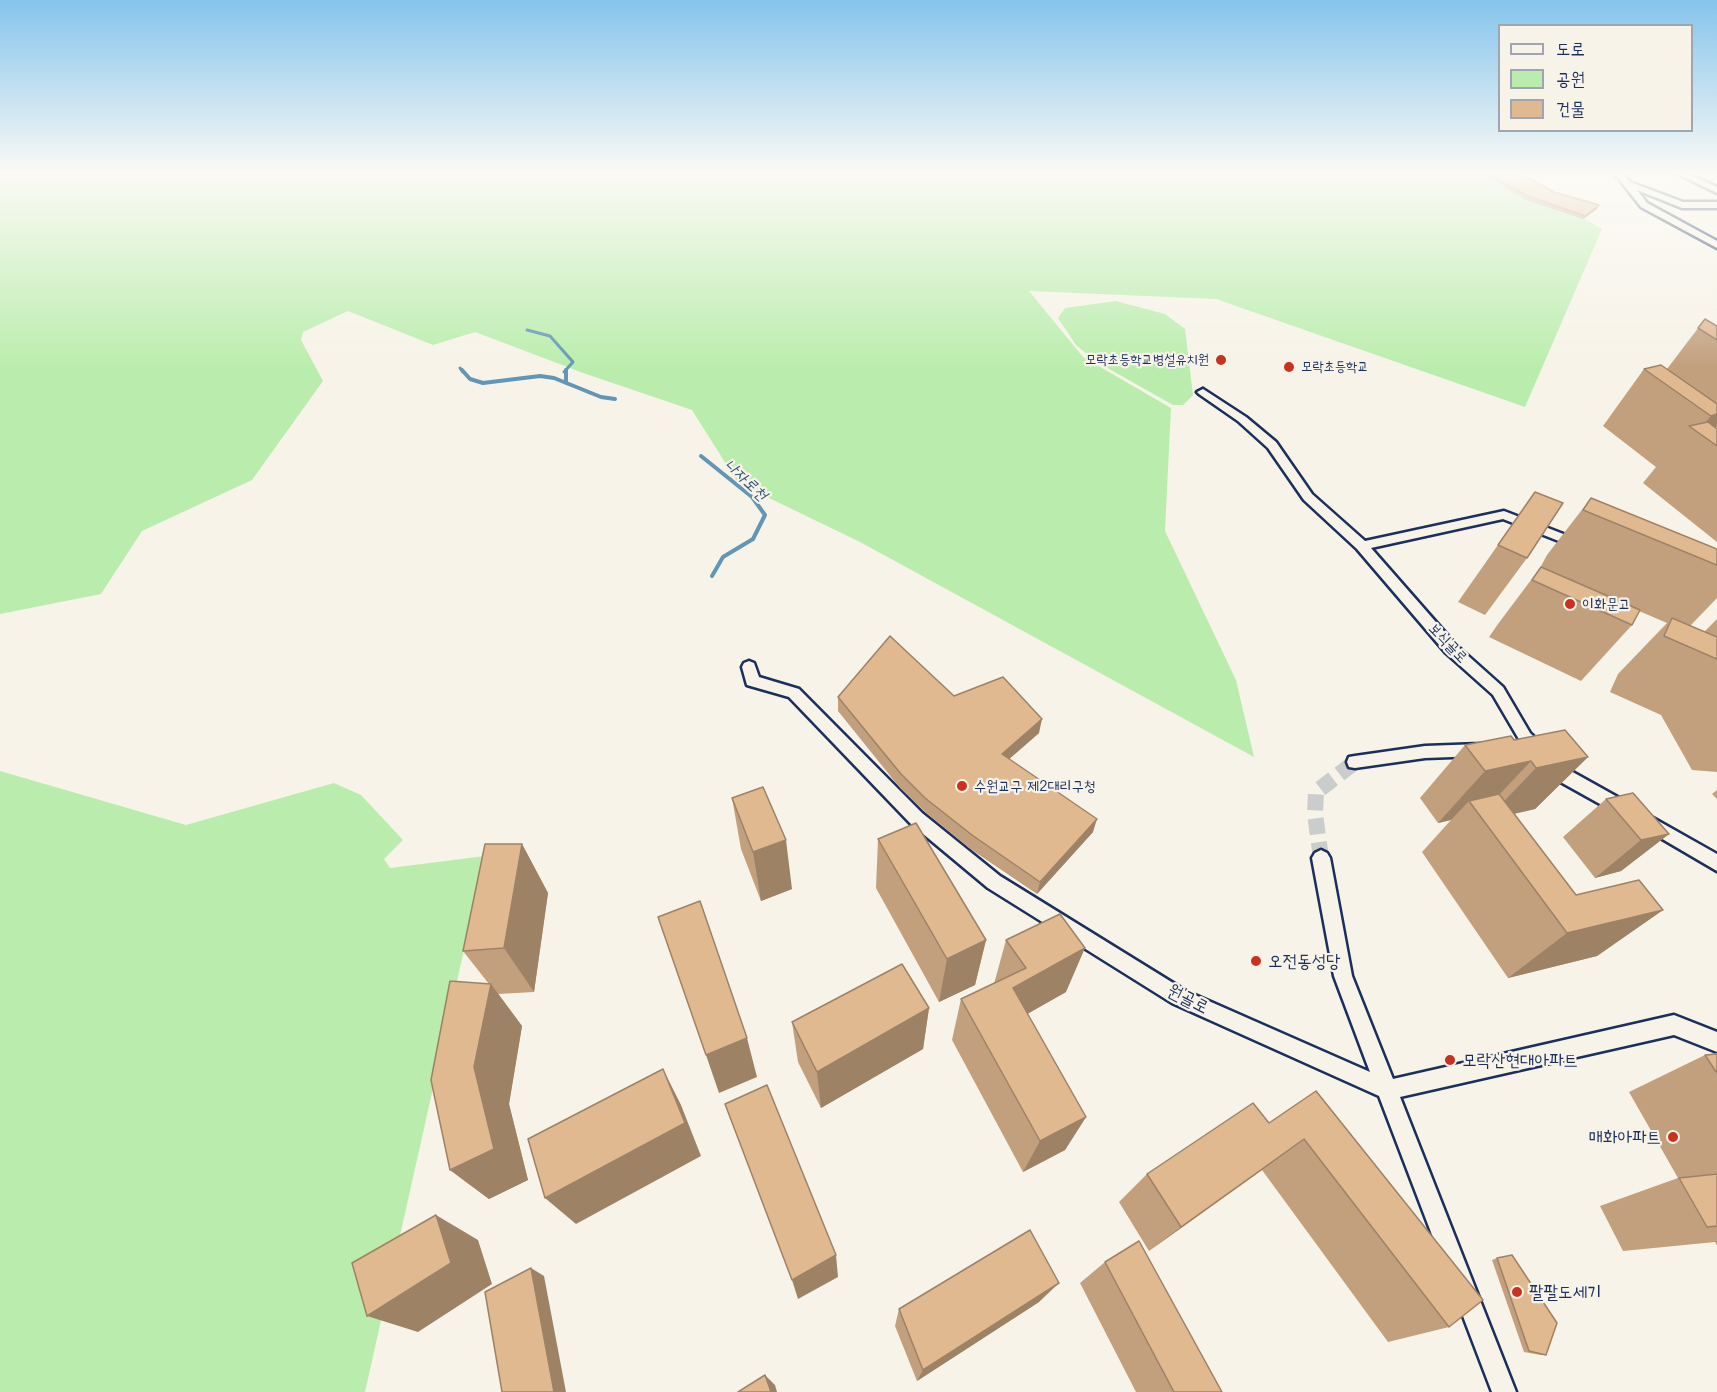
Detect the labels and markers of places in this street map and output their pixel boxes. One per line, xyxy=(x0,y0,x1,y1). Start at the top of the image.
place label: 모락초등학교병설유치원 xyxy=(1085,352,1209,368)
marker: 모락초등학교병설유치원 xyxy=(1214,353,1228,367)
place label: 모락초등학교 xyxy=(1301,359,1369,375)
marker: 모락초등학교 xyxy=(1282,360,1296,374)
place label: 이화문고 xyxy=(1582,595,1630,613)
marker: 이화문고 xyxy=(1563,597,1577,611)
place label: 수원교구 제2대리구청 xyxy=(974,777,1096,795)
marker: 수원교구 제2대리구청 xyxy=(955,779,969,793)
place label: 오전동성당 xyxy=(1268,950,1340,972)
marker: 오전동성당 xyxy=(1249,954,1263,968)
place label: 모락산현대아파트 xyxy=(1462,1049,1578,1071)
marker: 모락산현대아파트 xyxy=(1443,1053,1457,1067)
place label: 매화아파트 xyxy=(1589,1126,1661,1148)
marker: 매화아파트 xyxy=(1666,1130,1680,1144)
place label: 팔팔도세기 xyxy=(1529,1281,1601,1303)
marker: 팔팔도세기 xyxy=(1510,1285,1524,1299)

